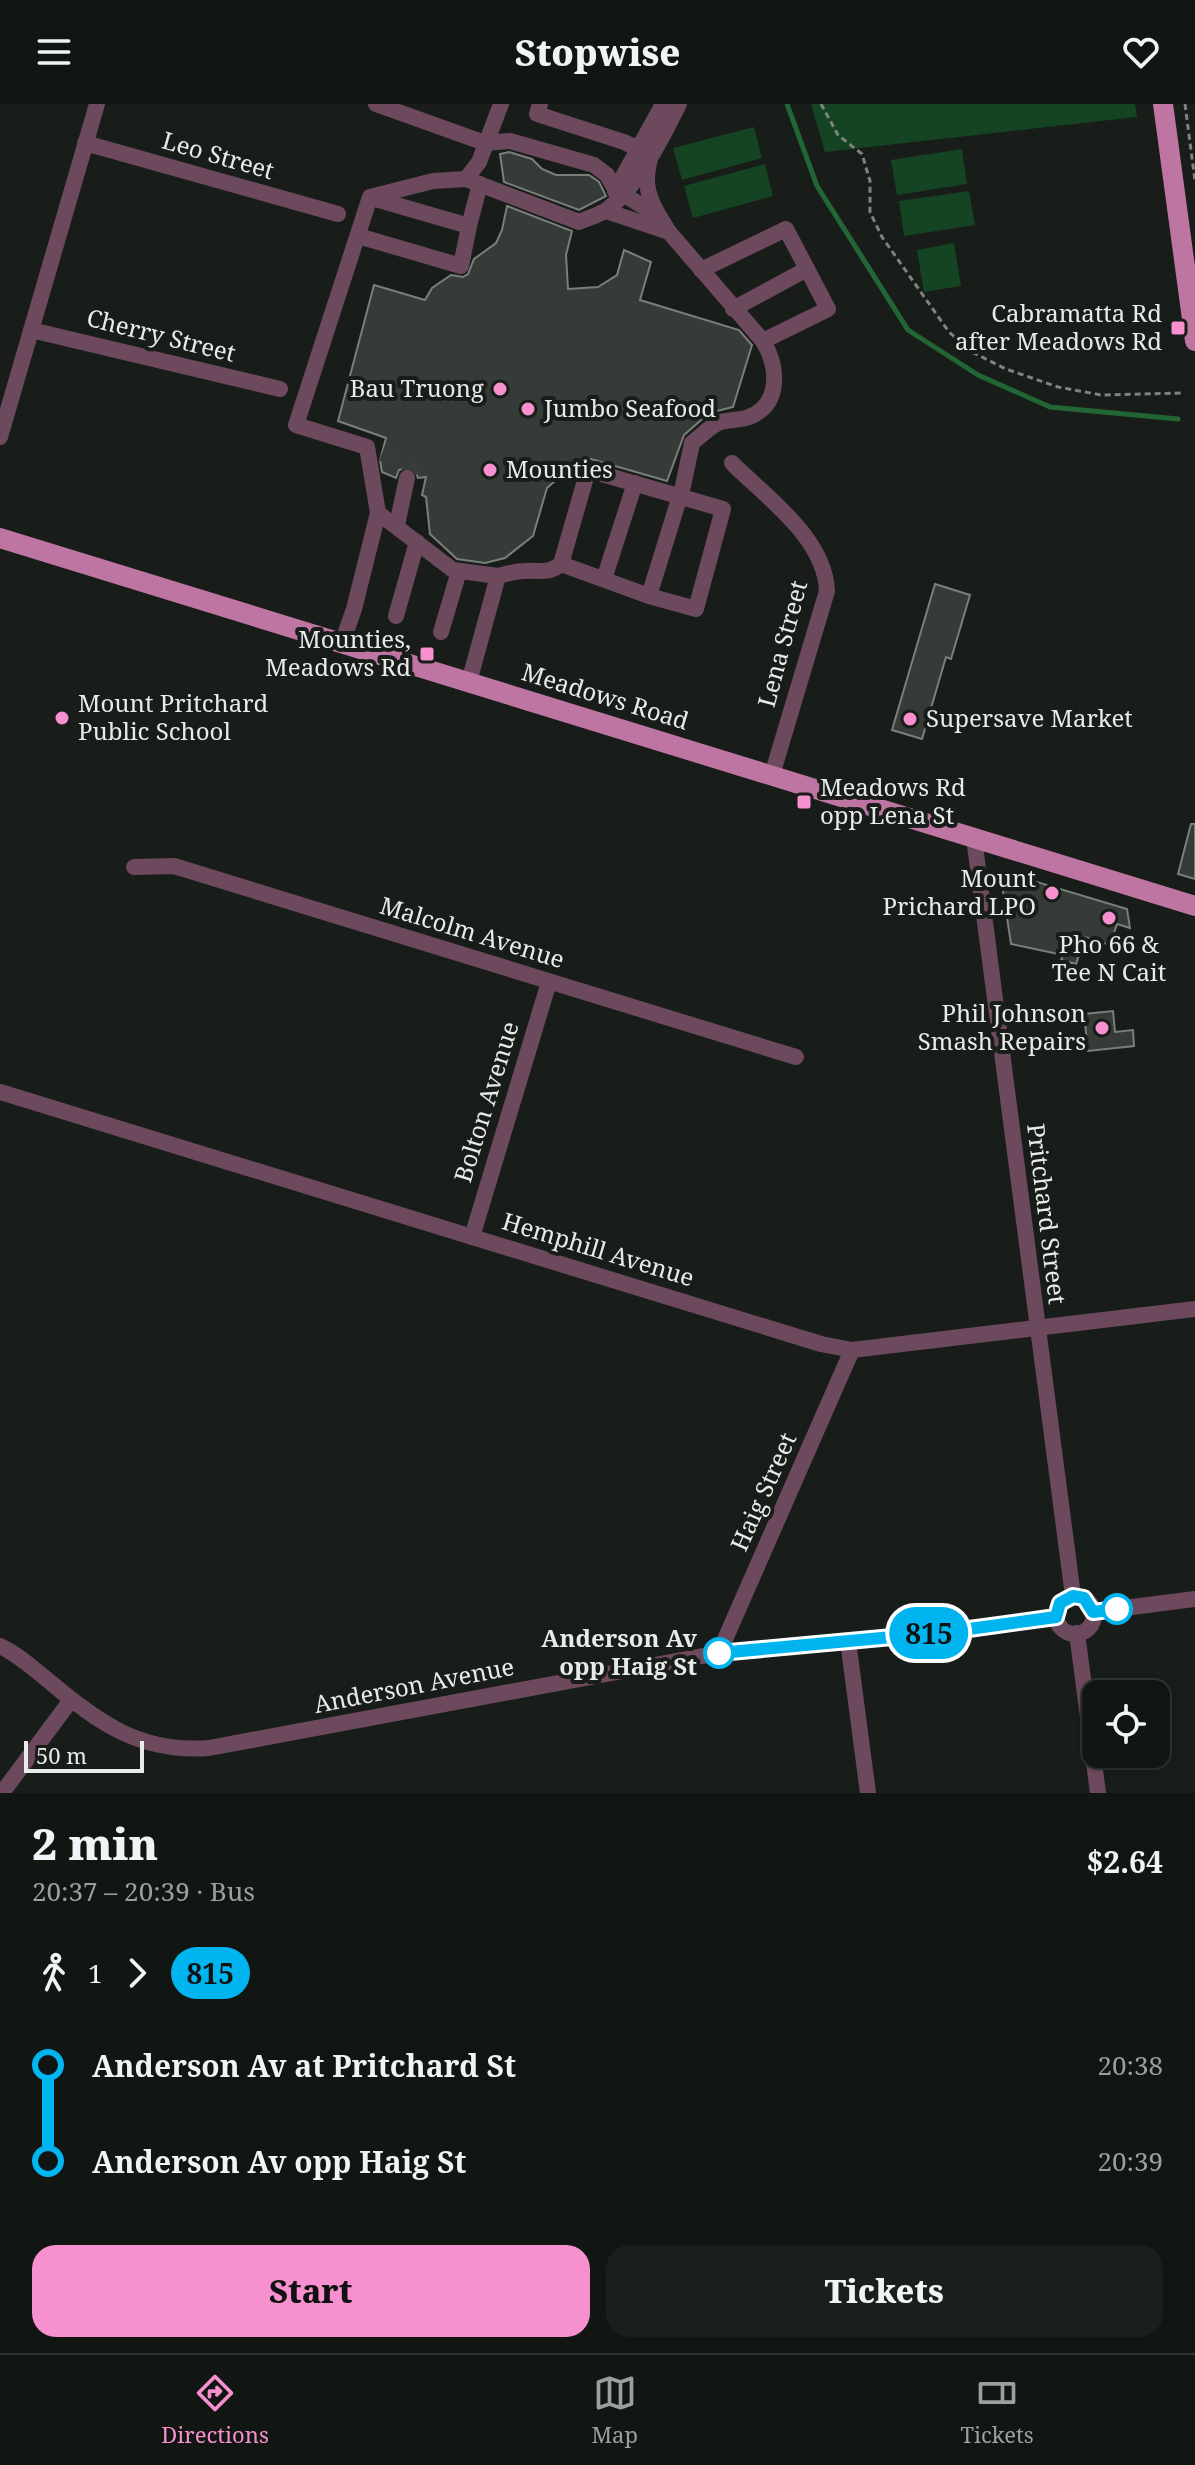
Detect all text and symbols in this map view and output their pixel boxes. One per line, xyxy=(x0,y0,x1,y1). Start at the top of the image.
text: Stopwise xyxy=(515,28,680,77)
icon: menu xyxy=(32,30,76,74)
icon: heart xyxy=(1119,30,1163,74)
street label: Leo Street xyxy=(159,123,278,186)
place label: Cabramatta Rd after Meadows Rd xyxy=(955,296,1162,357)
street label: Cherry Street xyxy=(84,300,239,369)
marker: Cabramatta Rd after Meadows Rd xyxy=(1169,319,1187,337)
place label: Bau Truong xyxy=(350,371,484,404)
marker: Bau Truong xyxy=(491,380,509,398)
place label: Jumbo Seafood xyxy=(543,391,716,424)
marker: Jumbo Seafood xyxy=(519,400,537,418)
place label: Mounties xyxy=(506,452,613,485)
marker: Mounties xyxy=(481,461,499,479)
street label: Lena Street xyxy=(749,577,814,711)
place label: Mounties, Meadows Rd xyxy=(265,622,411,683)
marker: Mounties, Meadows Rd xyxy=(418,645,436,663)
street label: Meadows Road xyxy=(518,654,693,737)
place label: Mount Pritchard Public School xyxy=(78,686,269,747)
place label: Supersave Market xyxy=(926,701,1133,734)
marker: Mount Pritchard Public School xyxy=(53,709,71,727)
marker: Supersave Market xyxy=(901,710,919,728)
place label: Meadows Rd opp Lena St xyxy=(820,770,966,831)
marker: Meadows Rd opp Lena St xyxy=(795,793,813,811)
place label: Mount Prichard LPO xyxy=(882,861,1036,922)
marker: Mount Prichard LPO xyxy=(1043,884,1061,902)
street label: Malcolm Avenue xyxy=(376,888,569,975)
marker: Pho 66 & Tee N Cait xyxy=(1100,909,1118,927)
place label: Pho 66 & Tee N Cait xyxy=(1052,927,1166,988)
place label: Phil Johnson Smash Repairs xyxy=(918,996,1086,1057)
street label: Bolton Avenue xyxy=(445,1017,526,1186)
marker: Phil Johnson Smash Repairs xyxy=(1093,1019,1111,1037)
street label: Pritchard Street xyxy=(1020,1122,1075,1306)
street label: Hemphill Avenue xyxy=(498,1204,698,1293)
street label: Haig Street xyxy=(722,1427,803,1556)
unlabelled marker xyxy=(1102,1594,1132,1624)
line badge: 815 xyxy=(883,1607,975,1659)
text: 815 xyxy=(905,1614,953,1652)
place label: Anderson Av opp Haig St xyxy=(541,1621,697,1682)
marker: Anderson Av opp Haig St xyxy=(704,1638,734,1668)
street label: Anderson Avenue xyxy=(311,1649,517,1720)
map controls xyxy=(1082,1680,1170,1768)
button: locate xyxy=(1082,1680,1170,1768)
scale bar xyxy=(24,1737,144,1773)
text: 50 m xyxy=(36,1740,87,1770)
text: 2 min xyxy=(32,1813,158,1873)
text: $2.64 xyxy=(1086,1841,1163,1882)
text: 20:37 – 20:39 · Bus xyxy=(32,1873,255,1909)
icon: walk xyxy=(32,1951,76,1995)
icon: forward xyxy=(115,1951,159,1995)
text: 815 xyxy=(187,1954,234,1992)
text: 1 xyxy=(88,1955,103,1991)
text: Anderson Av at Pritchard St xyxy=(92,2045,516,2086)
text: 20:38 xyxy=(1097,2047,1163,2083)
text: Anderson Av opp Haig St xyxy=(92,2141,467,2182)
text: 20:39 xyxy=(1097,2143,1163,2179)
button: Start xyxy=(32,2245,590,2337)
button: Tickets xyxy=(606,2245,1163,2337)
tab: Directions xyxy=(161,2371,269,2449)
tab: Map xyxy=(591,2371,638,2449)
tab: Tickets xyxy=(960,2371,1034,2449)

